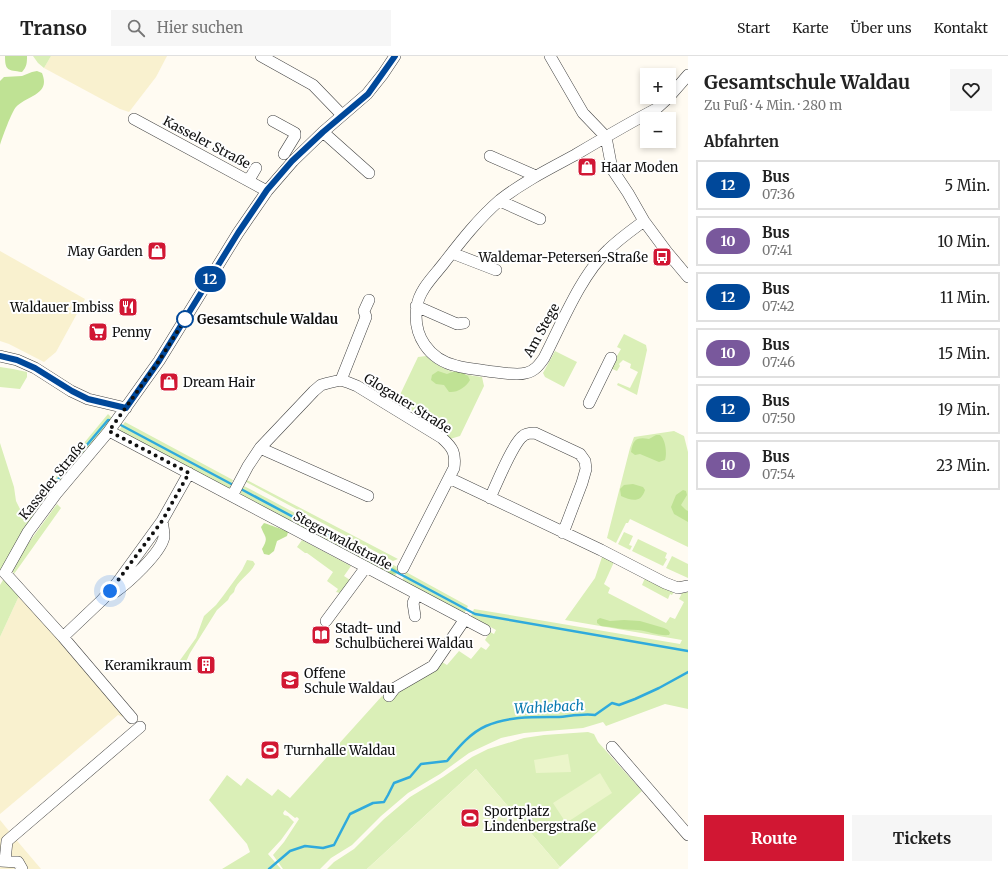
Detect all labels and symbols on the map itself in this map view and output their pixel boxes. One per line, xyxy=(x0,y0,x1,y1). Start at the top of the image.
street label: Kasseler Straße xyxy=(160,112,254,173)
shop icon: Haar Moden xyxy=(576,156,598,178)
place label: Haar Moden xyxy=(601,159,679,176)
shop icon: May Garden xyxy=(146,240,168,262)
place label: May Garden xyxy=(68,243,143,260)
bus stop icon: Waldemar-Petersen-Straße xyxy=(651,246,673,268)
place label: Waldemar-Petersen-Straße xyxy=(477,249,648,266)
line badge: 12 xyxy=(192,266,228,292)
restaurant icon: Waldauer Imbiss xyxy=(117,296,139,318)
place label: Waldauer Imbiss xyxy=(9,299,114,316)
street label: Am Stege xyxy=(519,300,563,361)
marker: Gesamtschule Waldau xyxy=(176,310,194,328)
place label: Gesamtschule Waldau xyxy=(197,311,338,328)
supermarket icon: Penny xyxy=(87,321,109,343)
place label: Penny xyxy=(112,324,152,341)
street label: Glogauer Straße xyxy=(361,370,455,437)
shop icon: Dream Hair xyxy=(158,371,180,393)
place label: Dream Hair xyxy=(183,374,256,391)
street label: Kasseler Straße xyxy=(15,437,89,523)
street label: Stegerwaldstraße xyxy=(290,507,395,574)
your location xyxy=(100,581,120,601)
place label: Stadt- und Schulbücherei Waldau xyxy=(335,620,473,652)
library icon: Stadt- und Schulbücherei Waldau xyxy=(310,624,332,646)
building icon: Keramikraum xyxy=(195,654,217,676)
place label: Keramikraum xyxy=(105,657,192,674)
place label: Offene Schule Waldau xyxy=(304,665,395,697)
school or university icon: Offene Schule Waldau xyxy=(279,669,301,691)
water label: Wahlebach xyxy=(513,696,585,718)
sports icon: Turnhalle Waldau xyxy=(259,739,281,761)
place label: Turnhalle Waldau xyxy=(284,742,396,759)
place label: Sportplatz Lindenbergstraße xyxy=(484,803,596,835)
sports icon: Sportplatz Lindenbergstraße xyxy=(459,807,481,829)

